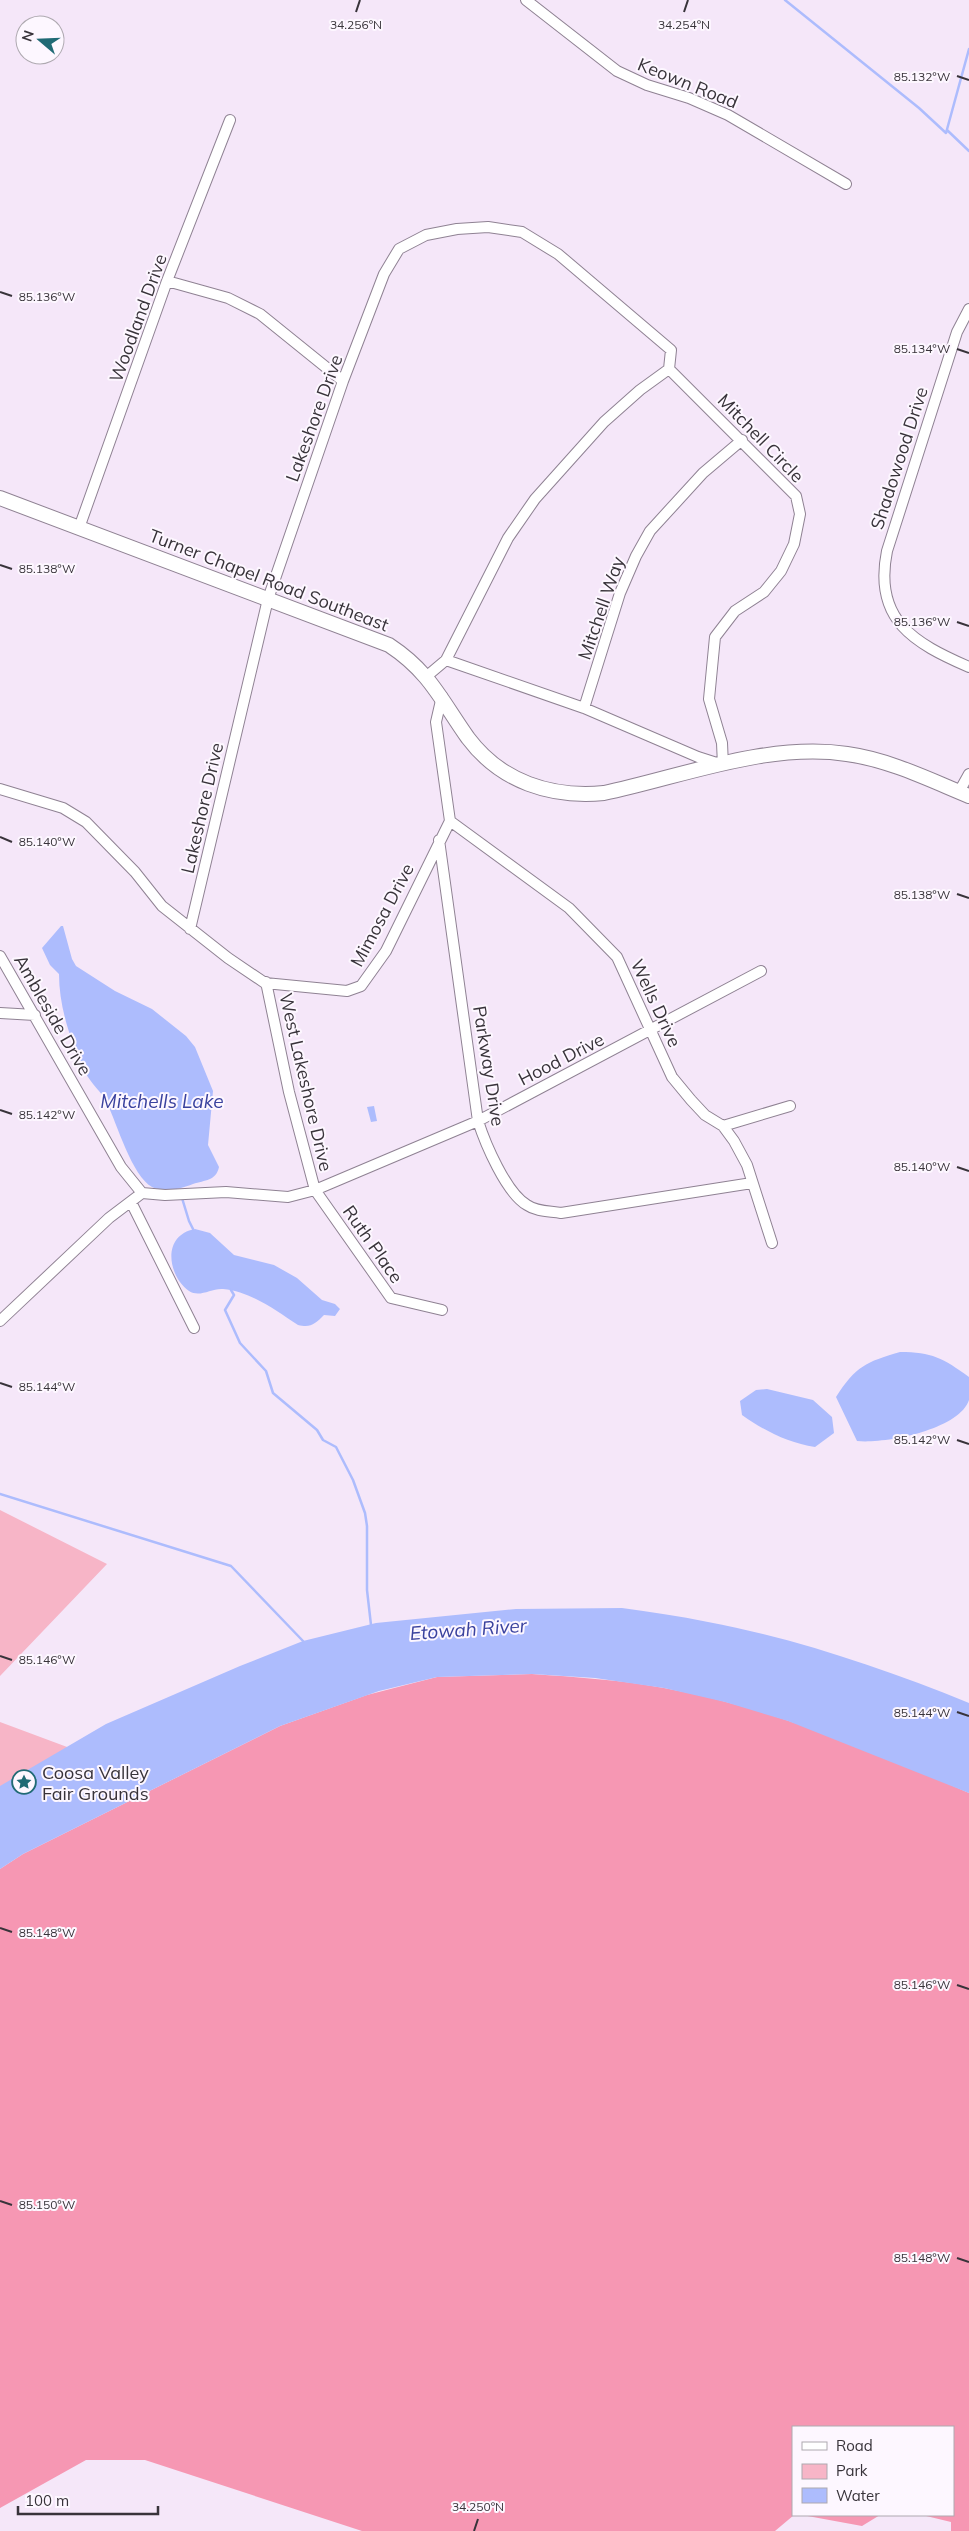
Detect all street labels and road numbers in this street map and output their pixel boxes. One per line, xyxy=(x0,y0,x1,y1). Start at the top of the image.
street label: Keown Road xyxy=(634,52,742,114)
street label: Woodland Drive xyxy=(104,251,172,385)
street label: Lakeshore Drive xyxy=(280,351,348,485)
street label: Shadowood Drive xyxy=(865,384,933,532)
street label: Mitchell Circle xyxy=(713,389,809,487)
street label: Turner Chapel Road Southeast xyxy=(146,524,392,636)
street label: Mitchell Way xyxy=(573,553,630,663)
street label: Lakeshore Drive xyxy=(176,740,228,876)
street label: Mimosa Drive xyxy=(345,859,419,971)
street label: Ambleside Drive xyxy=(9,950,97,1080)
street label: Wells Drive xyxy=(626,955,686,1051)
street label: West Lakeshore Drive xyxy=(274,991,338,1173)
street label: Parkway Drive xyxy=(468,1004,510,1128)
street label: Hood Drive xyxy=(514,1028,608,1090)
street label: Ruth Place xyxy=(338,1201,408,1287)

